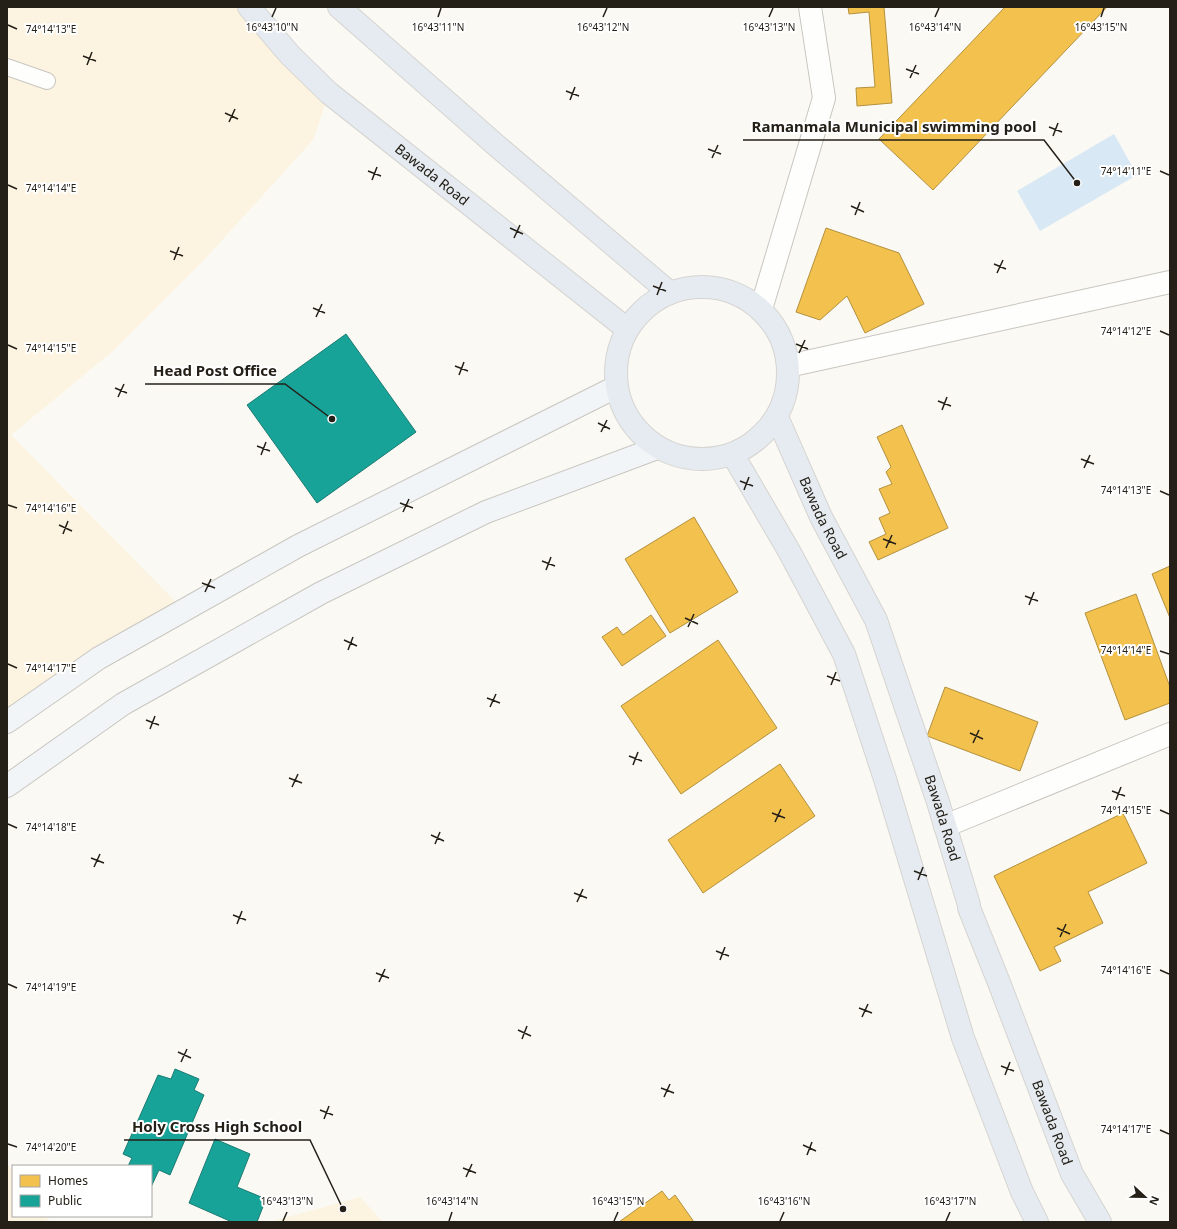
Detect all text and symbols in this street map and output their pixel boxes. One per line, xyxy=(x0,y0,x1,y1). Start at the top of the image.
text: 16°43'10"N xyxy=(246,20,298,34)
text: 16°43'11"N xyxy=(412,20,464,34)
text: 16°43'12"N xyxy=(577,20,629,34)
text: 16°43'13"N xyxy=(743,20,795,34)
text: 16°43'14"N xyxy=(909,20,961,34)
text: 16°43'15"N xyxy=(1075,20,1127,34)
text: 74°14'13"E xyxy=(26,22,76,36)
callout: Ramanmala Municipal swimming pool xyxy=(743,113,1044,140)
text: Ramanmala Municipal swimming pool xyxy=(752,116,1036,136)
street label: Bawada Road xyxy=(391,139,473,209)
text: 74°14'11"E xyxy=(1101,164,1151,178)
text: 74°14'14"E xyxy=(26,181,76,195)
text: 74°14'12"E xyxy=(1101,324,1151,338)
text: 74°14'15"E xyxy=(26,341,76,355)
callout: Head Post Office xyxy=(145,357,285,384)
text: Head Post Office xyxy=(153,360,277,380)
street label: Bawada Road xyxy=(795,474,852,562)
text: 74°14'13"E xyxy=(1101,483,1151,497)
text: 74°14'16"E xyxy=(26,501,76,515)
text: 74°14'14"E xyxy=(1101,643,1151,657)
text: 74°14'17"E xyxy=(26,661,76,675)
street label: Bawada Road xyxy=(920,772,965,864)
text: 74°14'15"E xyxy=(1101,803,1151,817)
text: 74°14'18"E xyxy=(26,820,76,834)
text: 74°14'16"E xyxy=(1101,963,1151,977)
text: 74°14'19"E xyxy=(26,980,76,994)
street label: Bawada Road xyxy=(1028,1077,1078,1168)
callout: Holy Cross High School xyxy=(124,1113,310,1140)
text: Holy Cross High School xyxy=(132,1116,302,1136)
text: 74°14'17"E xyxy=(1101,1122,1151,1136)
text: 74°14'20"E xyxy=(26,1140,76,1154)
legend xyxy=(12,1165,152,1217)
text: Homes xyxy=(48,1172,88,1189)
north arrow xyxy=(1125,1177,1165,1217)
text: Public xyxy=(48,1192,82,1209)
text: 16°43'13"N xyxy=(261,1194,313,1208)
text: 16°43'14"N xyxy=(426,1194,478,1208)
text: 16°43'15"N xyxy=(592,1194,644,1208)
text: 16°43'16"N xyxy=(758,1194,810,1208)
text: 16°43'17"N xyxy=(924,1194,976,1208)
text: N xyxy=(1146,1194,1163,1208)

